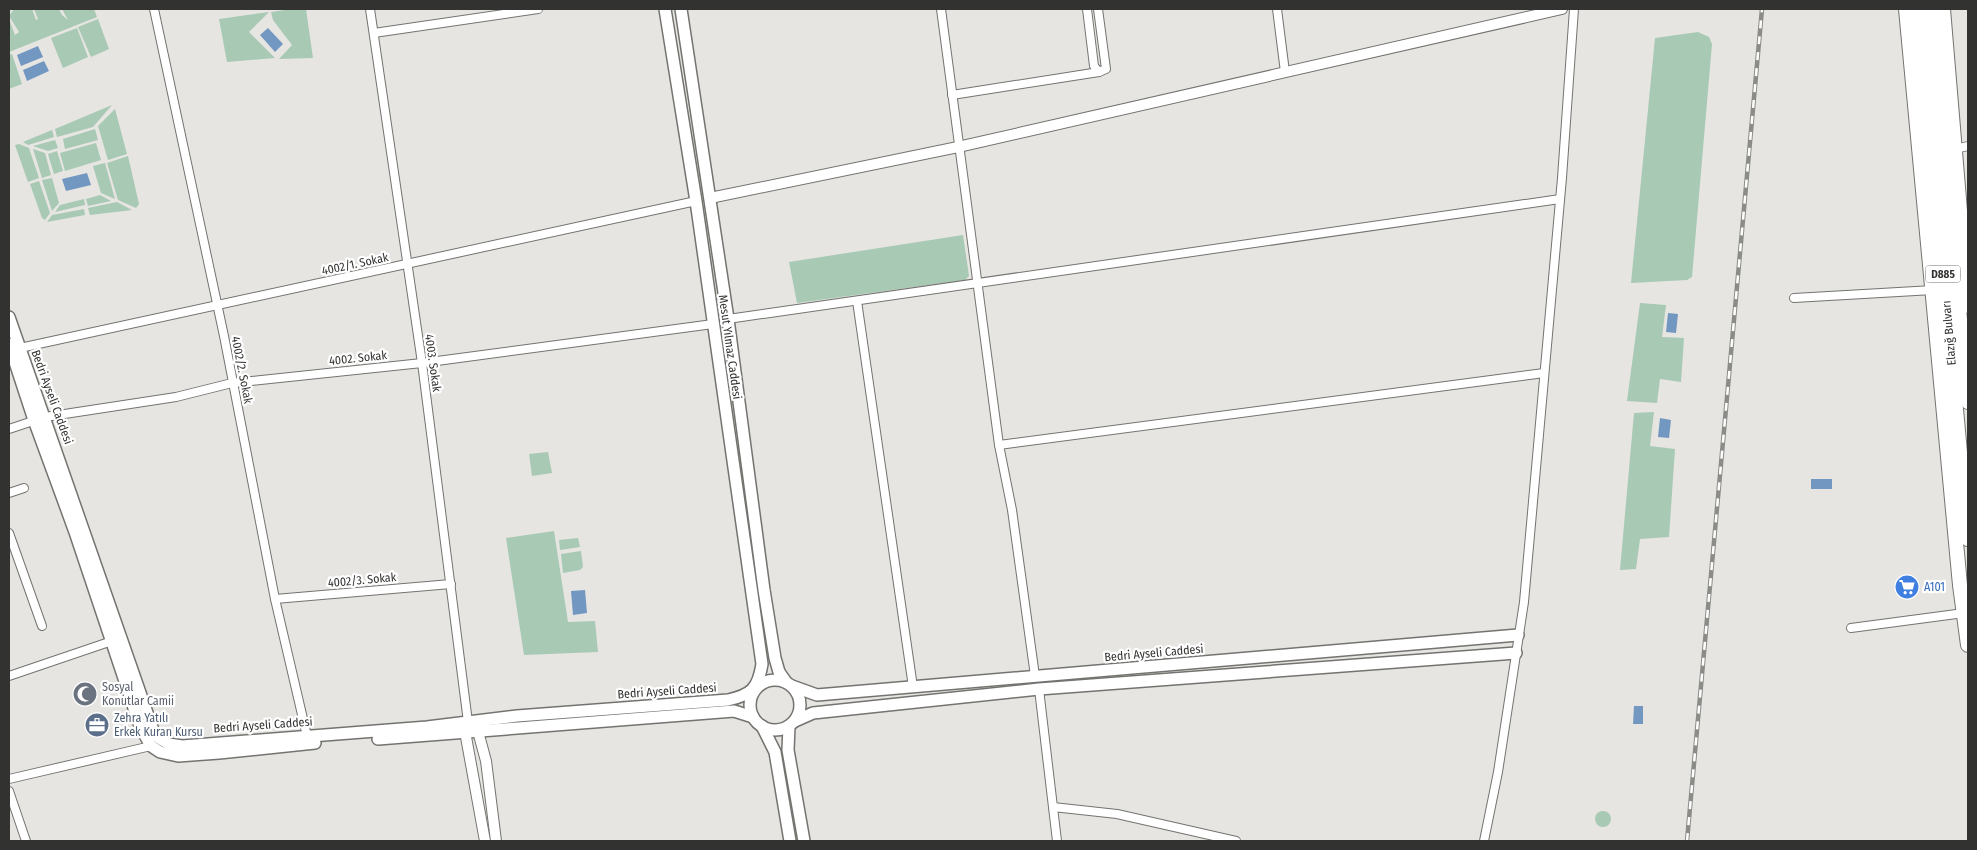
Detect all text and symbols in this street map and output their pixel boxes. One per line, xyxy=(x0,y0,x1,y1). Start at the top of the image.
street label: 4002/1. Sokak xyxy=(321,250,390,278)
road number: D885 xyxy=(1926,266,1960,282)
street label: Mesut Yılmaz Caddesi xyxy=(716,294,744,400)
street label: Elazığ Bulvarı xyxy=(1939,300,1959,366)
street label: 4003. Sokak xyxy=(422,333,444,393)
street label: 4002/2. Sokak xyxy=(229,335,255,405)
street label: Bedri Ayseli Caddesi xyxy=(28,348,76,446)
street label: 4002. Sokak xyxy=(328,348,388,368)
street label: 4002/3. Sokak xyxy=(327,570,397,590)
supermarket icon: A101 xyxy=(1894,574,1920,600)
place label: A101 xyxy=(1924,580,1945,594)
street label: Bedri Ayseli Caddesi xyxy=(1104,642,1204,664)
place label: Sosyal Konutlar Camii xyxy=(102,680,174,708)
mosque icon: Sosyal Konutlar Camii xyxy=(72,681,98,707)
street label: Bedri Ayseli Caddesi xyxy=(617,681,717,701)
place label: Zehra Yatılı Erkek Kuran Kursu xyxy=(114,711,203,739)
office icon: Zehra Yatılı Erkek Kuran Kursu xyxy=(84,712,110,738)
street label: Bedri Ayseli Caddesi xyxy=(213,715,313,735)

